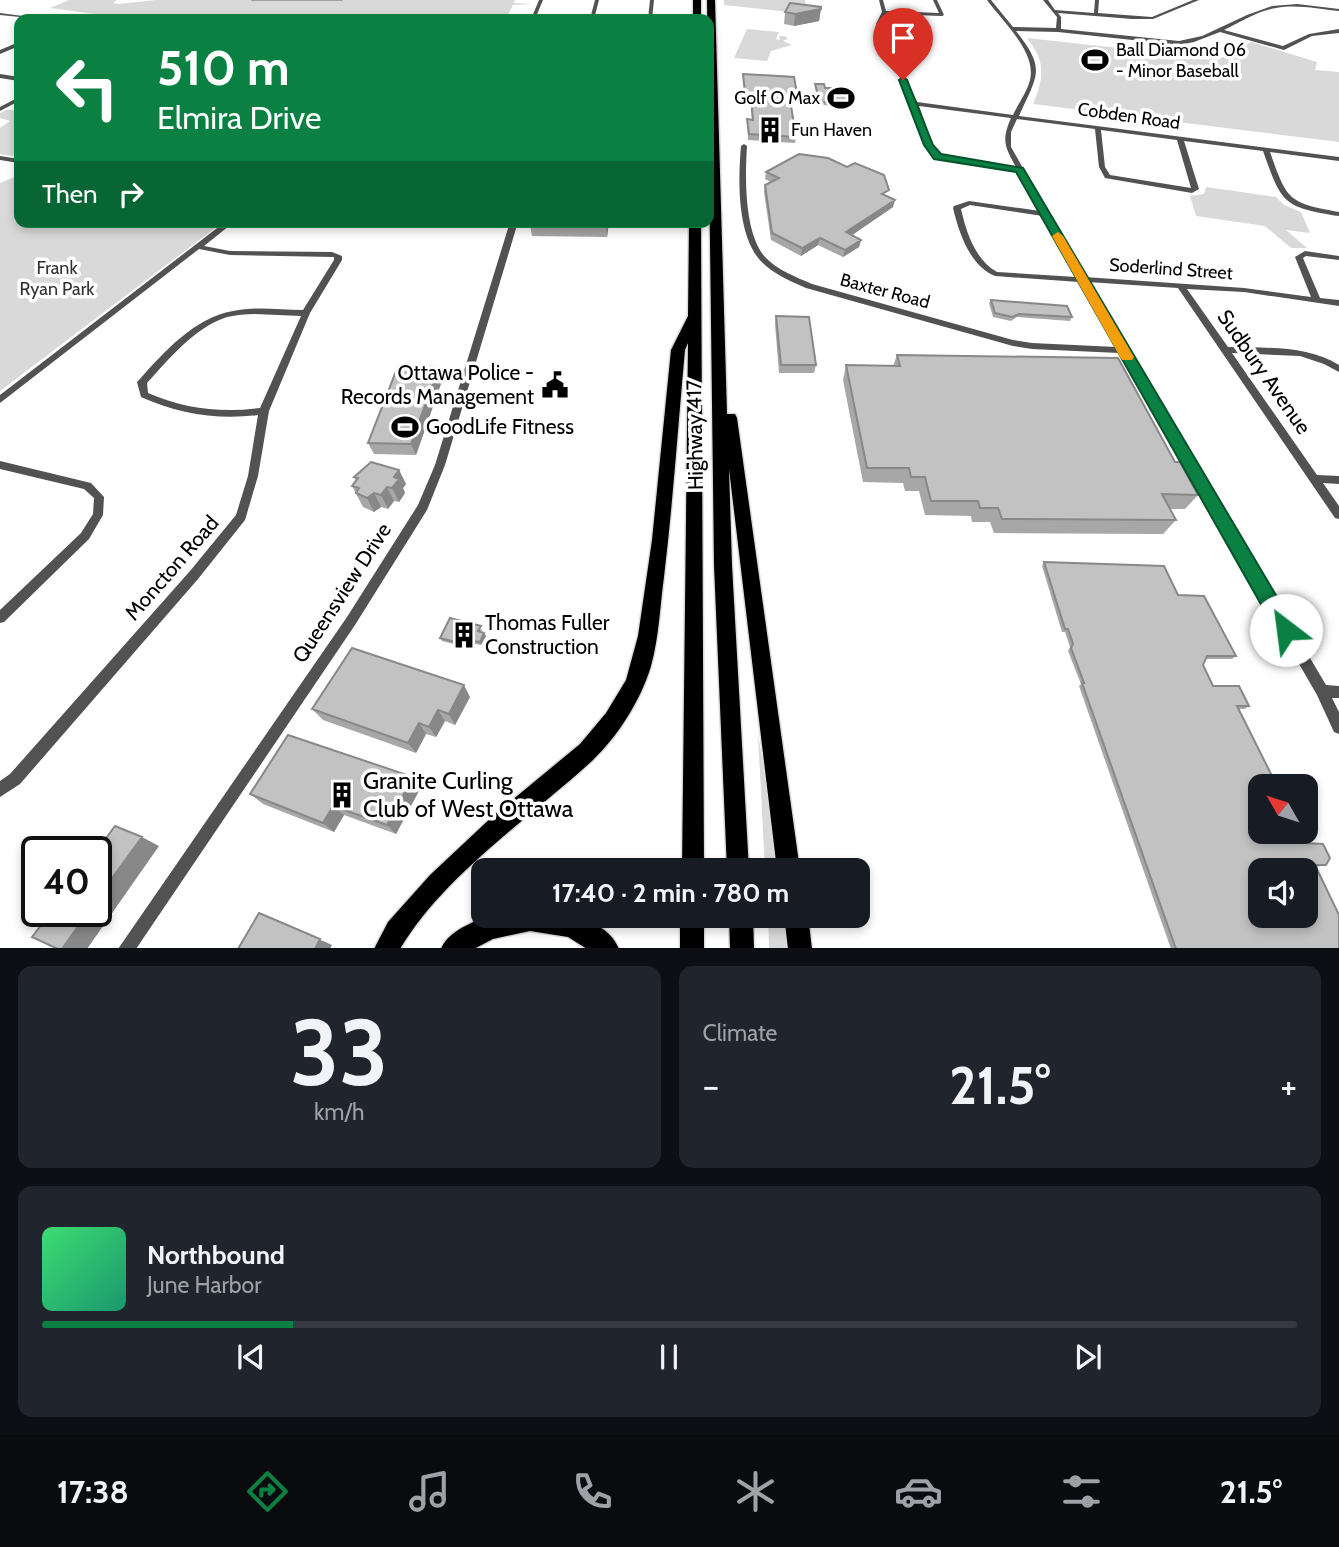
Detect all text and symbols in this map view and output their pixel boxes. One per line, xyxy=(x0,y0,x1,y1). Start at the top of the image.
pin xyxy=(873,8,933,80)
icon: arrive xyxy=(884,19,922,57)
text: 510 m xyxy=(157,38,290,97)
place label: Ball Diamond 06 - Minor Baseball xyxy=(1116,39,1246,82)
icon: left xyxy=(42,42,133,133)
sports icon: Ball Diamond 06 - Minor Baseball xyxy=(1080,45,1110,75)
sports icon: Golf O Max xyxy=(826,83,856,113)
place label: Golf O Max xyxy=(734,87,820,109)
text: Elmira Drive xyxy=(157,98,321,137)
street label: Cobden Road xyxy=(1076,98,1182,134)
building icon: Fun Haven xyxy=(755,115,785,145)
place label: Fun Haven xyxy=(791,119,872,141)
icon: right xyxy=(112,175,150,213)
text: Then xyxy=(42,178,98,210)
street label: Soderlind Street xyxy=(1109,254,1233,284)
park label: Frank Ryan Park xyxy=(20,257,95,300)
street label: Baxter Road xyxy=(838,268,932,314)
street label: Sudbury Avenue xyxy=(1212,305,1317,439)
place label: Ottawa Police - Records Management xyxy=(341,360,534,409)
public building icon: Ottawa Police - Records Management xyxy=(540,370,570,400)
street label: Highway 417 xyxy=(681,379,708,490)
sports icon: GoodLife Fitness xyxy=(390,412,420,442)
place label: GoodLife Fitness xyxy=(426,414,574,439)
street label: Moncton Road xyxy=(119,510,224,625)
street label: Queensview Drive xyxy=(287,518,396,667)
position arrow xyxy=(1249,593,1323,667)
place label: Thomas Fuller Construction xyxy=(485,610,610,659)
building icon: Thomas Fuller Construction xyxy=(449,620,479,650)
place label: Granite Curling Club of West Ottawa xyxy=(363,766,574,823)
north arrow xyxy=(1248,774,1318,844)
map controls xyxy=(1248,774,1318,928)
building icon: Granite Curling Club of West Ottawa xyxy=(327,780,357,810)
speed limit sign: 40 xyxy=(21,836,112,927)
button: sound xyxy=(1248,858,1318,928)
text: 17:40 · 2 min · 780 m xyxy=(552,877,789,909)
text: 33 xyxy=(290,997,388,1108)
text: Climate xyxy=(703,1019,777,1047)
text: 21.5° xyxy=(949,1054,1050,1117)
text: − xyxy=(703,1062,719,1109)
text: + xyxy=(1280,1062,1297,1109)
text: km/h xyxy=(314,1098,364,1126)
text: Northbound xyxy=(147,1239,285,1271)
text: June Harbor xyxy=(147,1271,261,1299)
icon: previous xyxy=(232,1338,270,1376)
icon: pause xyxy=(650,1338,688,1376)
icon: next xyxy=(1069,1338,1107,1376)
icon: directions xyxy=(243,1467,292,1516)
icon: music xyxy=(405,1467,454,1516)
icon: phone xyxy=(568,1467,617,1516)
icon: climate xyxy=(731,1467,780,1516)
icon: car xyxy=(894,1467,943,1516)
icon: filters xyxy=(1057,1467,1106,1516)
text: 17:38 xyxy=(57,1472,129,1511)
text: 21.5° xyxy=(1220,1472,1282,1511)

